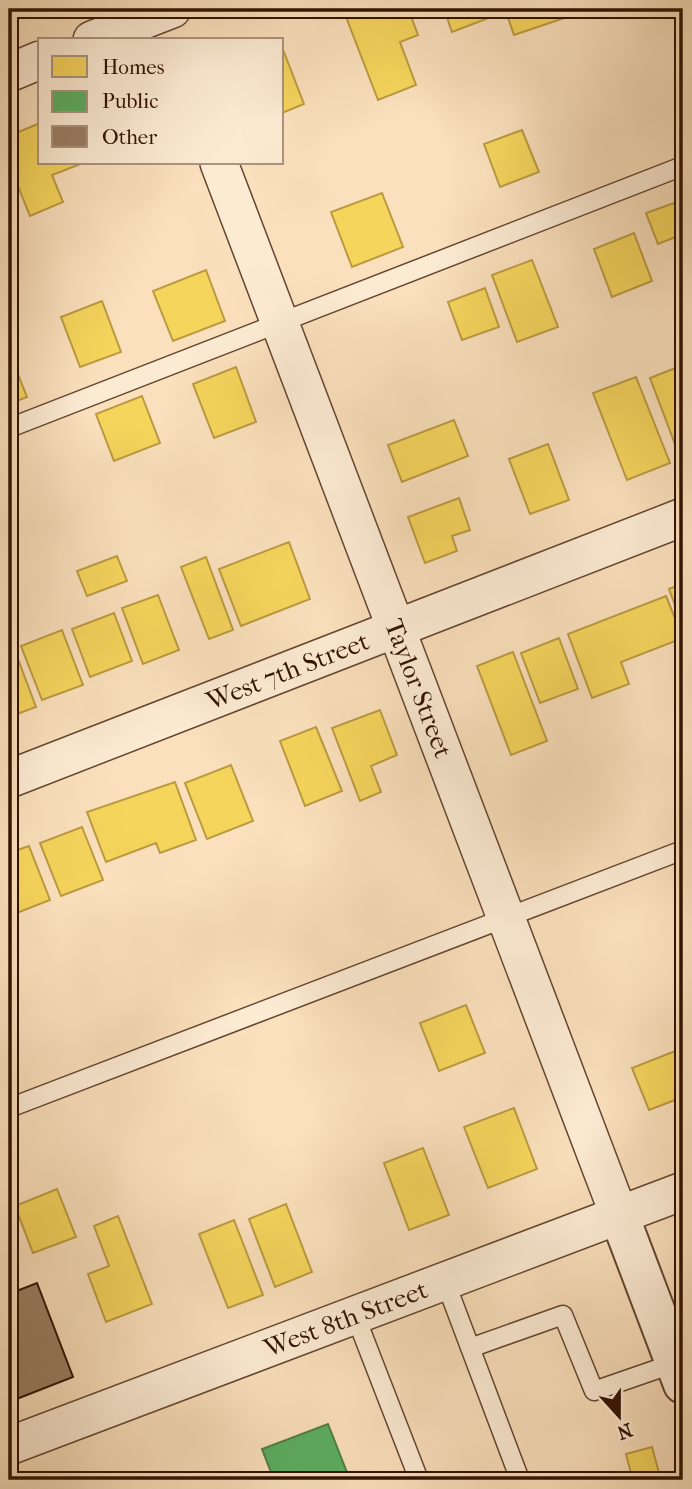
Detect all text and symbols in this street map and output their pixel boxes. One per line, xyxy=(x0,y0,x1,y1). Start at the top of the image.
legend xyxy=(38,38,284,164)
text: Homes xyxy=(102,55,165,79)
text: Public xyxy=(102,89,158,113)
text: Other xyxy=(102,125,157,149)
street label: Taylor Street xyxy=(378,615,459,763)
street label: West 7th Street xyxy=(201,625,374,717)
street label: West 8th Street xyxy=(259,1273,432,1364)
north arrow xyxy=(584,1380,654,1450)
text: N xyxy=(614,1418,635,1444)

